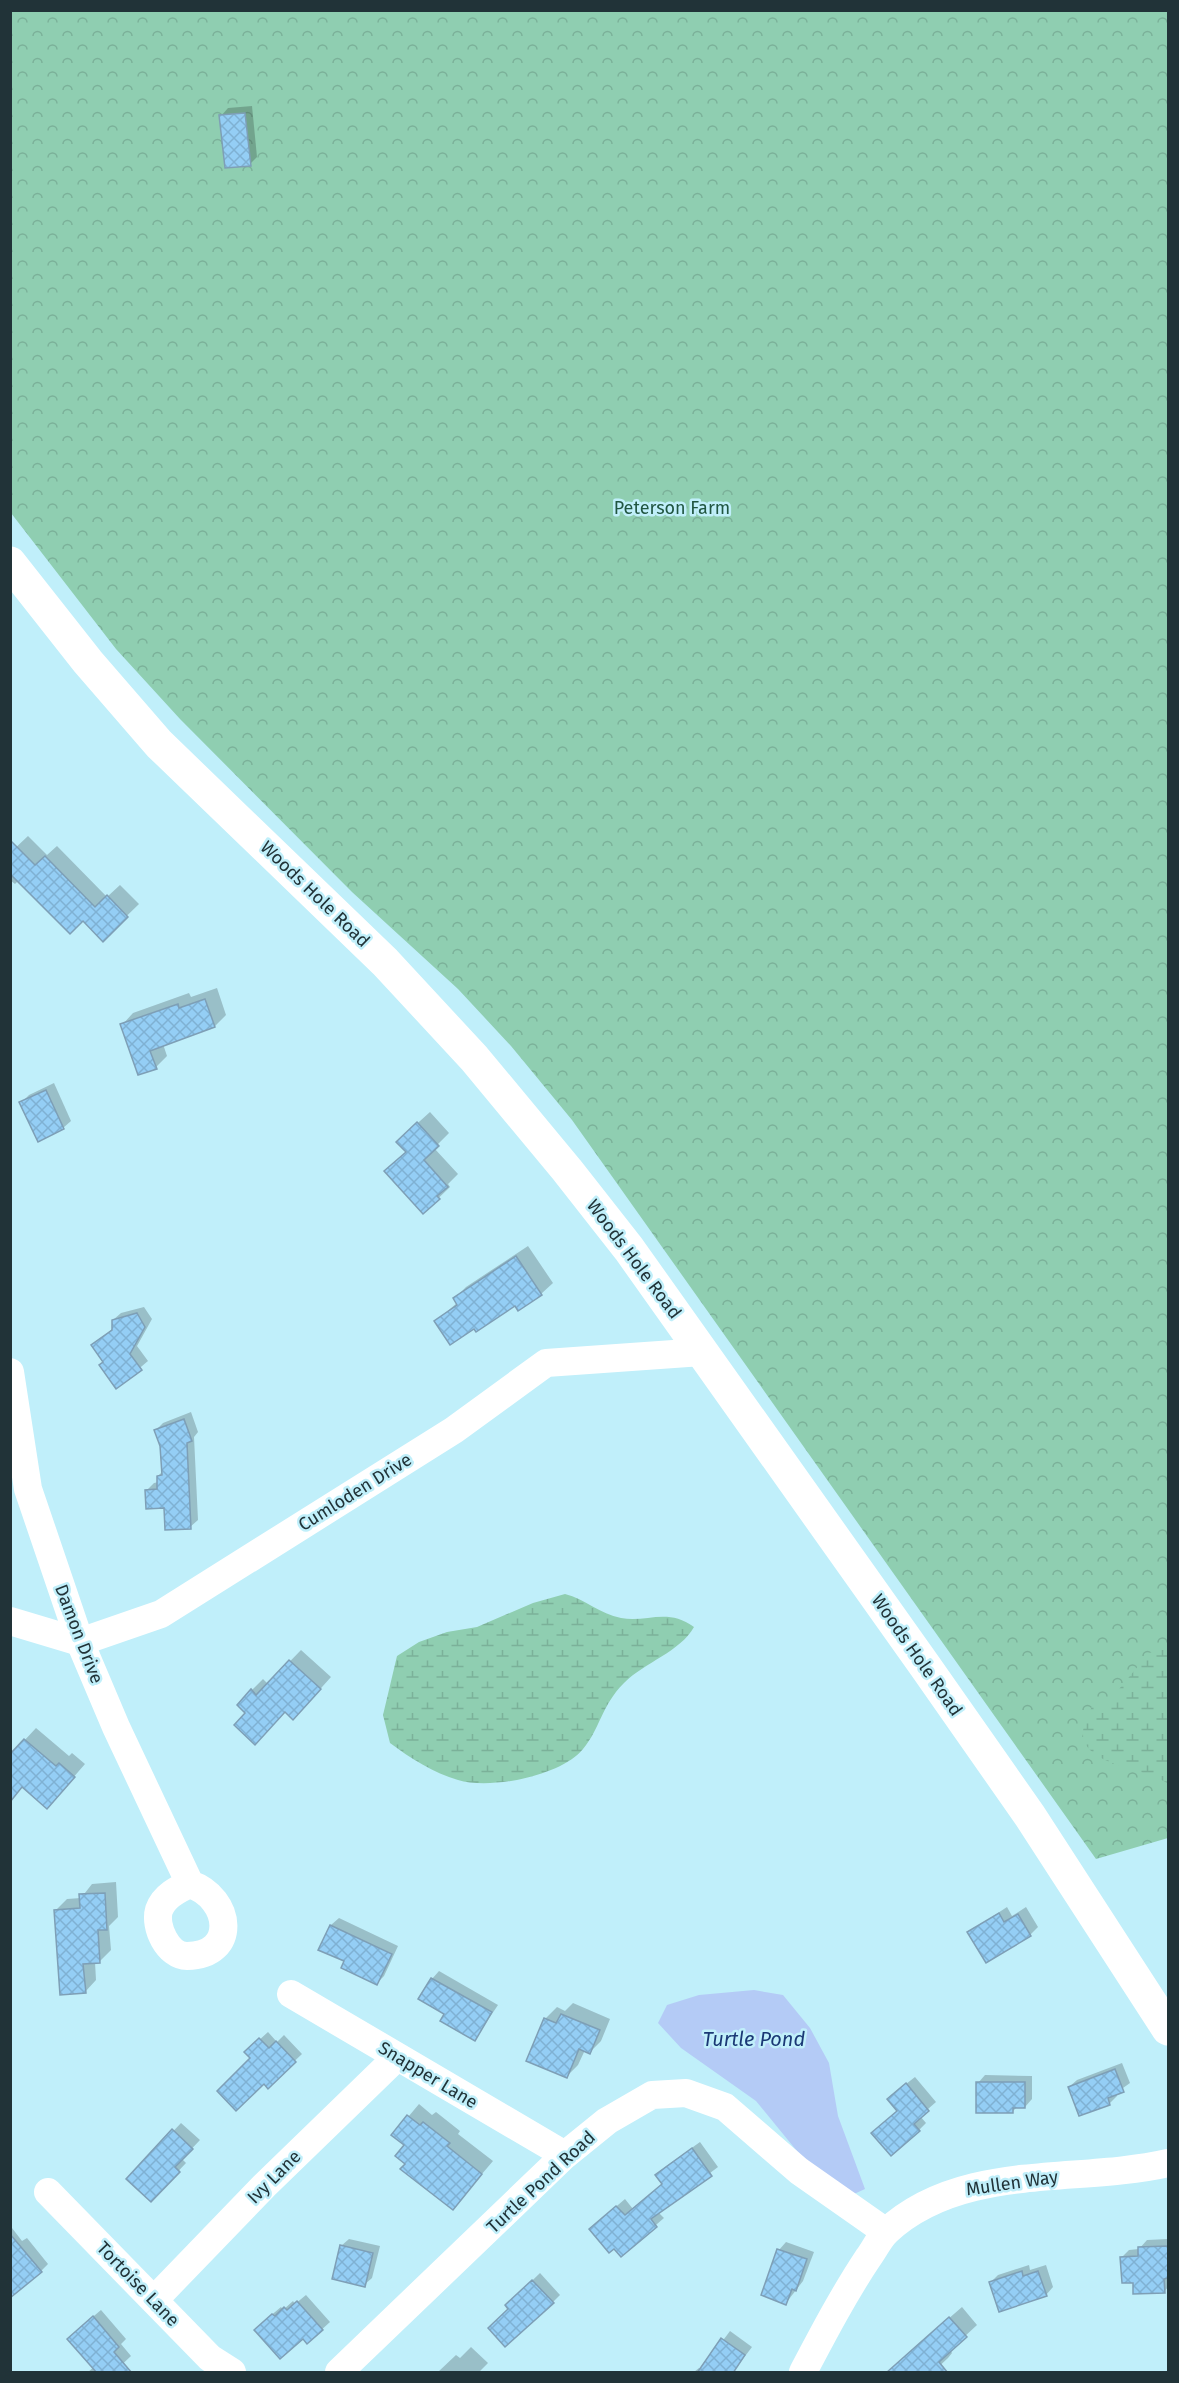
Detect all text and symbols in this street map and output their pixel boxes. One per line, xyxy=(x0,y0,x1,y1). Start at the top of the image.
park label: Peterson Farm xyxy=(614,497,730,519)
street label: Woods Hole Road xyxy=(256,836,374,952)
street label: Woods Hole Road xyxy=(582,1195,686,1323)
street label: Cumloden Drive xyxy=(294,1448,416,1536)
street label: Damon Drive xyxy=(50,1581,108,1687)
street label: Woods Hole Road xyxy=(867,1590,967,1720)
water label: Turtle Pond xyxy=(703,2027,805,2051)
street label: Snapper Lane xyxy=(374,2037,482,2113)
street label: Turtle Pond Road xyxy=(482,2126,600,2238)
street label: Ivy Lane xyxy=(243,2146,305,2208)
street label: Mullen Way xyxy=(965,2166,1060,2200)
street label: Tortoise Lane xyxy=(92,2237,184,2331)

